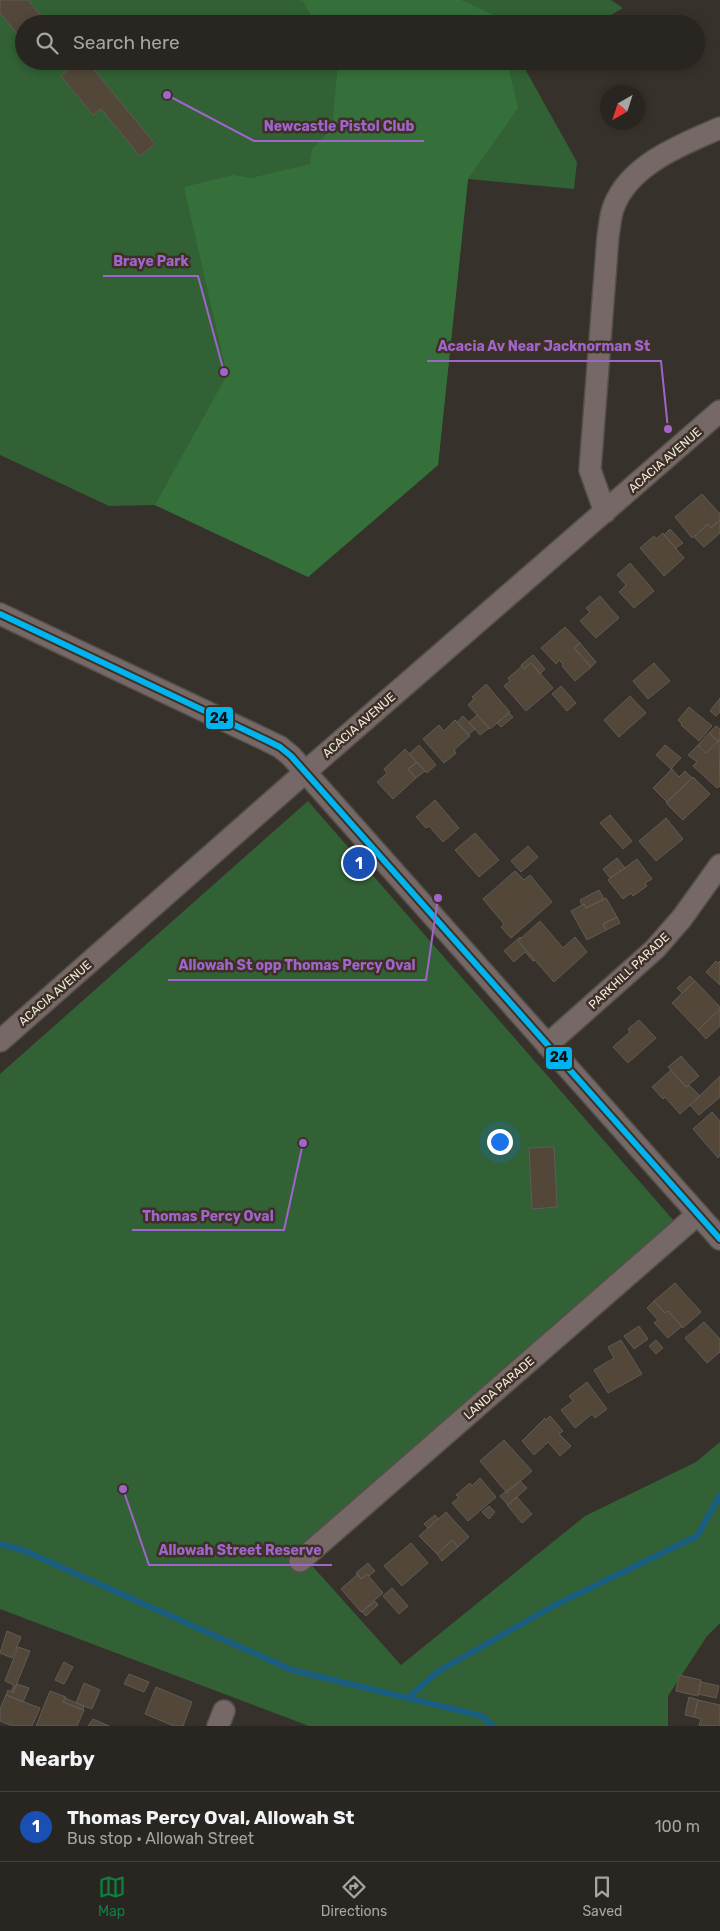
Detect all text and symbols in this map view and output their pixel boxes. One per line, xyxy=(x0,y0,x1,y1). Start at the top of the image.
search box xyxy=(15,15,705,70)
icon: search xyxy=(33,29,61,57)
text: Search here xyxy=(73,31,180,54)
north arrow xyxy=(600,85,645,130)
callout: Newcastle Pistol Club xyxy=(254,112,424,141)
text: Newcastle Pistol Club xyxy=(264,118,414,135)
callout: Braye Park xyxy=(103,247,198,276)
text: Braye Park xyxy=(113,253,190,270)
callout: Acacia Av Near Jacknorman St xyxy=(427,332,661,361)
text: Acacia Av Near Jacknorman St xyxy=(438,338,651,355)
street label: ACACIA AVENUE xyxy=(626,425,704,495)
street label: ACACIA AVENUE xyxy=(320,690,398,760)
line badge: 24 xyxy=(205,706,234,730)
text: 24 xyxy=(210,710,229,727)
pin: 1 xyxy=(343,844,375,882)
street label: PARKHILL PARADE xyxy=(586,930,672,1012)
callout: Allowah St opp Thomas Percy Oval xyxy=(168,951,426,980)
text: Allowah St opp Thomas Percy Oval xyxy=(178,957,416,974)
street label: ACACIA AVENUE xyxy=(16,958,94,1028)
line badge: 24 xyxy=(545,1046,573,1070)
text: 24 xyxy=(550,1049,569,1066)
your location xyxy=(487,1129,513,1155)
callout: Thomas Percy Oval xyxy=(132,1201,284,1230)
text: Thomas Percy Oval xyxy=(142,1208,274,1225)
street label: LANDA PARADE xyxy=(461,1354,537,1422)
callout: Allowah Street Reserve xyxy=(149,1536,332,1565)
text: Allowah Street Reserve xyxy=(158,1542,322,1559)
text: Nearby xyxy=(20,1746,95,1771)
text: Thomas Percy Oval, Allowah St xyxy=(67,1806,354,1829)
text: 1 xyxy=(32,1817,40,1836)
text: 100 m xyxy=(655,1817,700,1836)
text: Bus stop · Allowah Street xyxy=(67,1829,254,1848)
tab: Map xyxy=(98,1873,126,1920)
tab: Directions xyxy=(321,1873,387,1920)
tab: Saved xyxy=(582,1873,622,1920)

